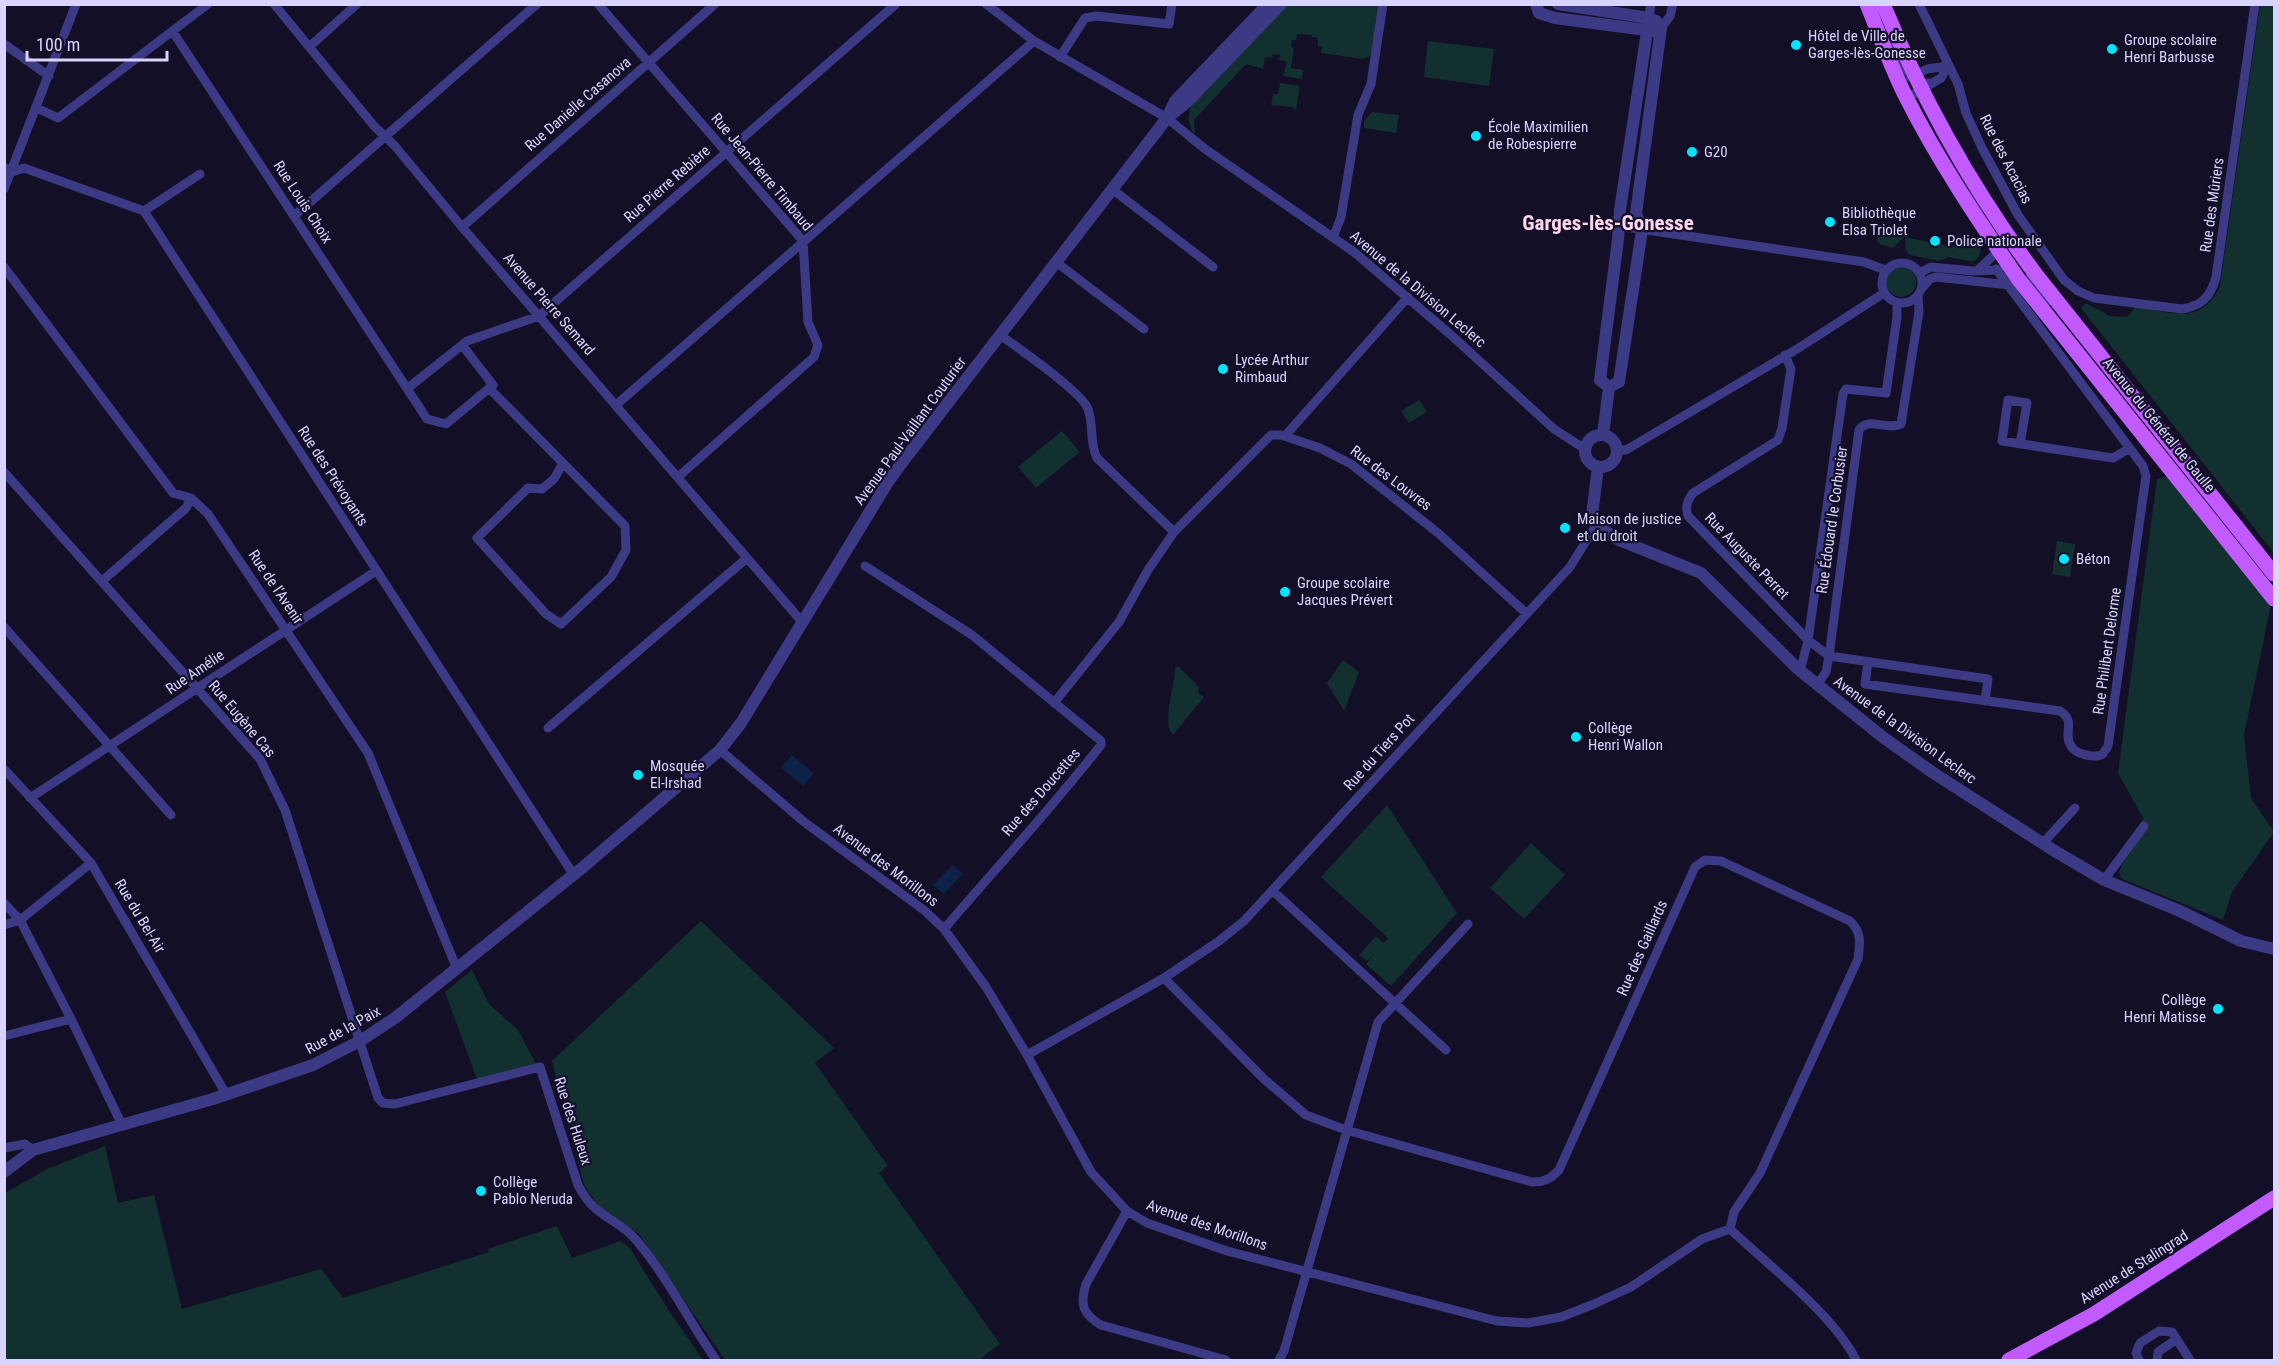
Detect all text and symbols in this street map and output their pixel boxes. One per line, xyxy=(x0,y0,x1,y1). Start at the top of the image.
scale bar xyxy=(27,24,166,62)
place label: Hôtel de Ville de Garges-lès-Gonesse xyxy=(1808,27,1926,62)
place label: Groupe scolaire Henri Barbusse xyxy=(2124,31,2217,66)
text: 100 m xyxy=(36,34,80,55)
marker: Hôtel de Ville de Garges-lès-Gonesse xyxy=(1789,38,1803,52)
marker: Groupe scolaire Henri Barbusse xyxy=(2105,42,2119,56)
street label: Rue Danielle Casanova xyxy=(521,53,635,155)
street label: Rue Jean-Pierre Timbaud xyxy=(708,110,816,234)
street label: Rue des Acacias xyxy=(1976,111,2036,207)
place label: École Maximilien de Robespierre xyxy=(1488,118,1588,153)
marker: École Maximilien de Robespierre xyxy=(1469,129,1483,143)
street label: Rue Pierre Rebière xyxy=(620,142,714,226)
place label: G20 xyxy=(1704,143,1728,161)
marker: G20 xyxy=(1685,145,1699,159)
street label: Rue des Mûriers xyxy=(2196,156,2228,254)
street label: Rue Louis Choix xyxy=(270,157,337,247)
place label: Bibliothèque Elsa Triolet xyxy=(1842,204,1916,239)
district label: Garges-lès-Gonesse xyxy=(1522,211,1694,235)
marker: Bibliothèque Elsa Triolet xyxy=(1823,215,1837,229)
street label: Avenue de la Division Leclerc xyxy=(1346,227,1490,351)
place label: Police nationale xyxy=(1947,232,2042,250)
marker: Police nationale xyxy=(1928,234,1942,248)
street label: Avenue Pierre Semard xyxy=(500,249,598,359)
place label: Lycée Arthur Rimbaud xyxy=(1235,351,1309,386)
street label: Avenue Paul-Vaillant Couturier xyxy=(850,353,970,509)
street label: Avenue du Général de Gaulle xyxy=(2099,354,2219,496)
marker: Lycée Arthur Rimbaud xyxy=(1216,362,1230,376)
street label: Rue des Prévoyants xyxy=(294,423,372,530)
street label: Rue des Louvres xyxy=(1347,442,1435,514)
street label: Rue Édouard le Corbusier xyxy=(1813,445,1851,595)
street label: Rue Auguste Perret xyxy=(1701,509,1793,603)
place label: Maison de justice et du droit xyxy=(1577,510,1681,545)
marker: Maison de justice et du droit xyxy=(1558,521,1572,535)
street label: Rue de l'Avenir xyxy=(245,546,308,628)
place label: Béton xyxy=(2076,550,2110,568)
marker: Béton xyxy=(2057,552,2071,566)
place label: Groupe scolaire Jacques Prévert xyxy=(1297,574,1393,609)
marker: Groupe scolaire Jacques Prévert xyxy=(1278,585,1292,599)
street label: Rue Philibert Delorme xyxy=(2089,586,2125,716)
street label: Rue Amélie xyxy=(162,646,228,698)
street label: Avenue de la Division Leclerc xyxy=(1830,672,1980,788)
street label: Rue Eugène Cas xyxy=(205,677,280,761)
street label: Rue du Tiers Pot xyxy=(1340,710,1418,794)
place label: Collège Henri Wallon xyxy=(1588,719,1663,754)
marker: Collège Henri Wallon xyxy=(1569,730,1583,744)
street label: Rue des Doucettes xyxy=(998,744,1084,840)
place label: Mosquée El-Irshad xyxy=(650,757,705,792)
marker: Mosquée El-Irshad xyxy=(631,768,645,782)
street label: Avenue des Morillons xyxy=(830,820,942,910)
street label: Rue du Bel-Air xyxy=(111,876,169,957)
street label: Rue des Gaillards xyxy=(1613,897,1671,999)
place label: Collège Henri Matisse xyxy=(2124,991,2206,1026)
street label: Rue de la Paix xyxy=(302,1002,384,1058)
marker: Collège Henri Matisse xyxy=(2211,1002,2225,1016)
street label: Rue des Huleux xyxy=(550,1075,596,1168)
place label: Collège Pablo Neruda xyxy=(493,1173,573,1208)
marker: Collège Pablo Neruda xyxy=(474,1184,488,1198)
street label: Avenue des Morillons xyxy=(1144,1196,1270,1254)
street label: Avenue de Stalingrad xyxy=(2076,1226,2192,1308)

